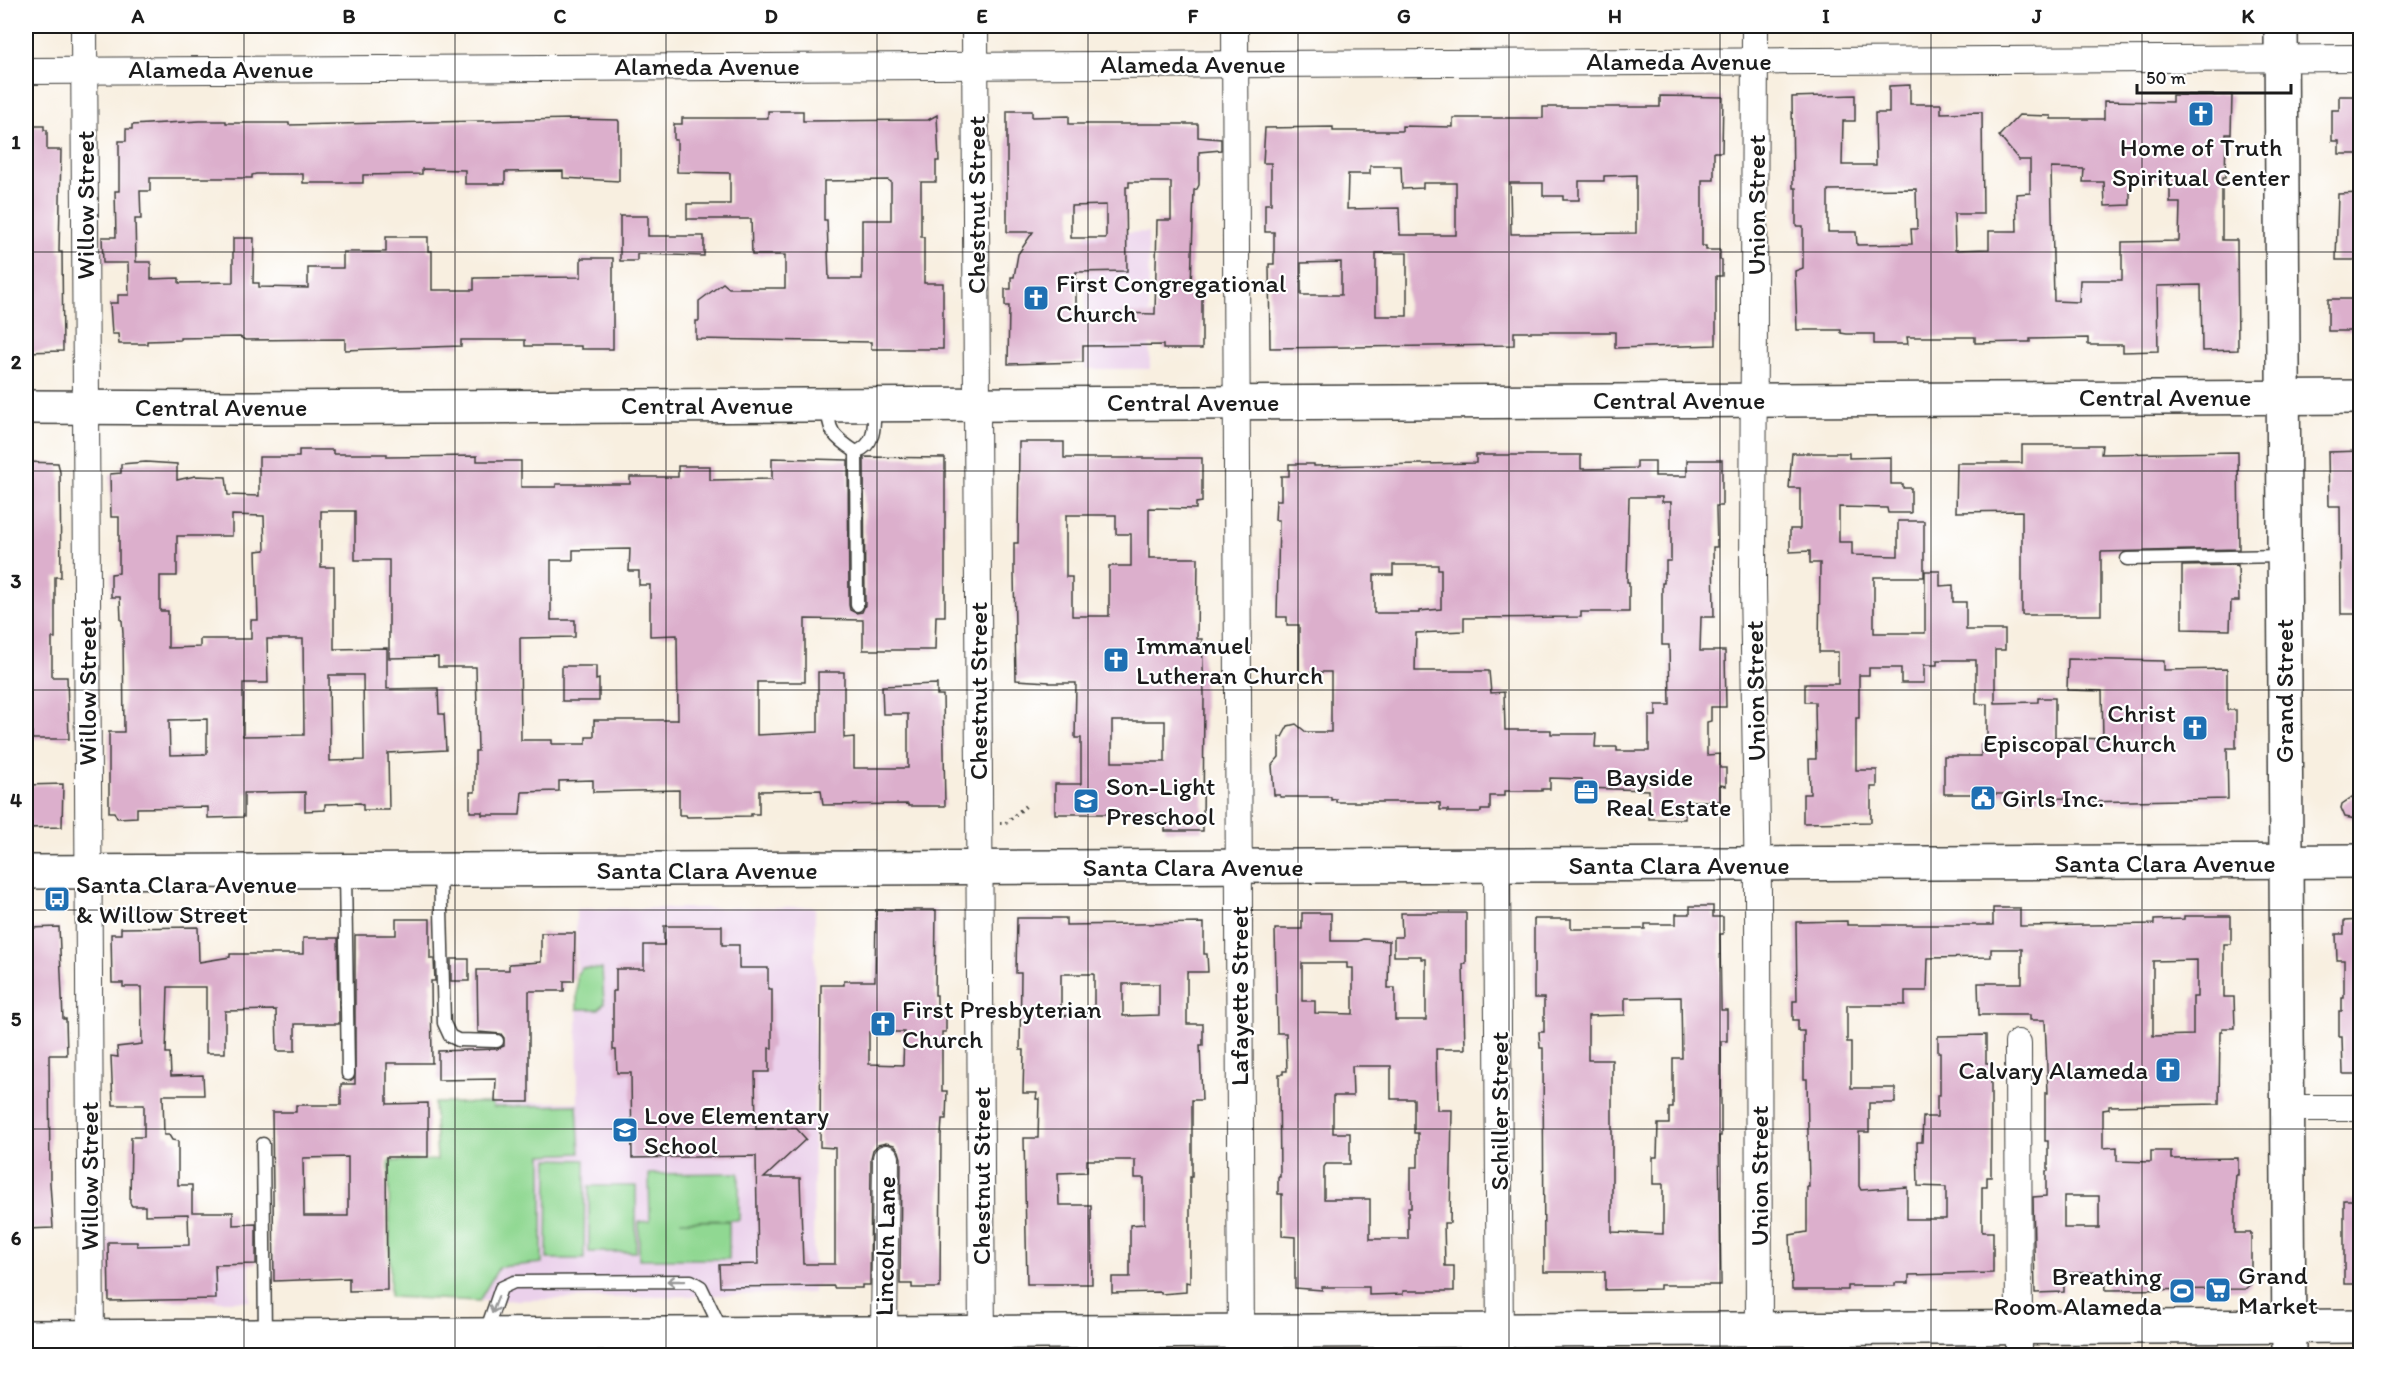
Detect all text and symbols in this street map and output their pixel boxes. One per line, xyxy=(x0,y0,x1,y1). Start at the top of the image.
text: A xyxy=(131,4,145,28)
text: B xyxy=(343,4,356,28)
text: C xyxy=(554,4,567,28)
text: D xyxy=(764,4,778,28)
text: E xyxy=(976,4,988,28)
text: F xyxy=(1188,4,1199,28)
text: G xyxy=(1397,4,1411,28)
text: H xyxy=(1608,4,1622,28)
text: I xyxy=(1822,4,1830,28)
text: J xyxy=(2031,4,2042,28)
text: K xyxy=(2242,4,2256,28)
street label: Alameda Avenue xyxy=(1586,45,1772,77)
street label: Alameda Avenue xyxy=(1100,48,1286,80)
street label: Alameda Avenue xyxy=(614,50,800,82)
street label: Alameda Avenue xyxy=(128,53,314,85)
scale bar xyxy=(2137,57,2292,95)
text: 50 m xyxy=(2146,67,2186,89)
church icon: Home of Truth Spiritual Center xyxy=(2186,99,2216,129)
street label: Chestnut Street xyxy=(960,116,992,294)
text: 1 xyxy=(11,130,21,154)
street label: Willow Street xyxy=(69,130,101,280)
place label: Home of Truth Spiritual Center xyxy=(2112,131,2291,193)
street label: Union Street xyxy=(1740,134,1772,275)
place label: First Congregational Church xyxy=(1056,267,1286,329)
church icon: First Congregational Church xyxy=(1021,283,1051,313)
text: 2 xyxy=(11,350,22,374)
street label: Central Avenue xyxy=(2079,381,2251,413)
street label: Central Avenue xyxy=(1593,384,1765,416)
street label: Central Avenue xyxy=(1107,386,1279,418)
street label: Central Avenue xyxy=(621,389,793,421)
street label: Central Avenue xyxy=(135,391,307,423)
text: 3 xyxy=(11,569,22,593)
street label: Chestnut Street xyxy=(962,602,994,780)
street label: Willow Street xyxy=(71,616,103,766)
street label: Grand Street xyxy=(2268,619,2300,763)
street label: Union Street xyxy=(1738,620,1772,762)
place label: Immanuel Lutheran Church xyxy=(1136,629,1323,691)
church icon: Immanuel Lutheran Church xyxy=(1101,645,1131,675)
place label: Christ Episcopal Church xyxy=(1983,697,2176,759)
church icon: Christ Episcopal Church xyxy=(2180,713,2210,743)
place label: Bayside Real Estate xyxy=(1606,761,1731,823)
place label: Son-Light Preschool xyxy=(1106,770,1216,832)
office icon: Bayside Real Estate xyxy=(1571,777,1601,807)
place label: Girls Inc. xyxy=(2002,782,2104,814)
public building icon: Girls Inc. xyxy=(1968,783,1998,813)
school or university icon: Son-Light Preschool xyxy=(1071,786,1101,816)
text: 4 xyxy=(10,788,22,812)
street label: Santa Clara Avenue xyxy=(2054,847,2276,879)
street label: Santa Clara Avenue xyxy=(1568,849,1790,881)
street label: Santa Clara Avenue xyxy=(1082,851,1304,883)
street label: Santa Clara Avenue xyxy=(596,854,818,886)
place label: Santa Clara Avenue & Willow Street xyxy=(76,868,297,930)
bus stop icon: Santa Clara Avenue & Willow Street xyxy=(42,884,72,914)
street label: Lafayette Street xyxy=(1223,906,1255,1086)
place label: First Presbyterian Church xyxy=(902,993,1102,1055)
text: 5 xyxy=(11,1007,22,1031)
church icon: First Presbyterian Church xyxy=(868,1009,898,1039)
street label: Schiller Street xyxy=(1483,1031,1515,1190)
place label: Calvary Alameda xyxy=(1958,1054,2148,1086)
church icon: Calvary Alameda xyxy=(2153,1055,2183,1085)
street label: Chestnut Street xyxy=(965,1087,997,1265)
place label: Love Elementary School xyxy=(644,1099,829,1161)
street label: Willow Street xyxy=(73,1101,105,1251)
street label: Union Street xyxy=(1743,1105,1775,1246)
school or university icon: Love Elementary School xyxy=(610,1115,640,1145)
street label: Lincoln Lane xyxy=(868,1176,902,1316)
text: 6 xyxy=(11,1226,22,1250)
place label: Grand Market xyxy=(2238,1259,2318,1321)
place label: Breathing Room Alameda xyxy=(1993,1260,2163,1322)
one-way arrow xyxy=(667,1275,687,1287)
supermarket icon: Grand Market xyxy=(2203,1275,2233,1305)
sports icon: Breathing Room Alameda xyxy=(2167,1276,2197,1306)
one-way arrow xyxy=(489,1296,500,1314)

